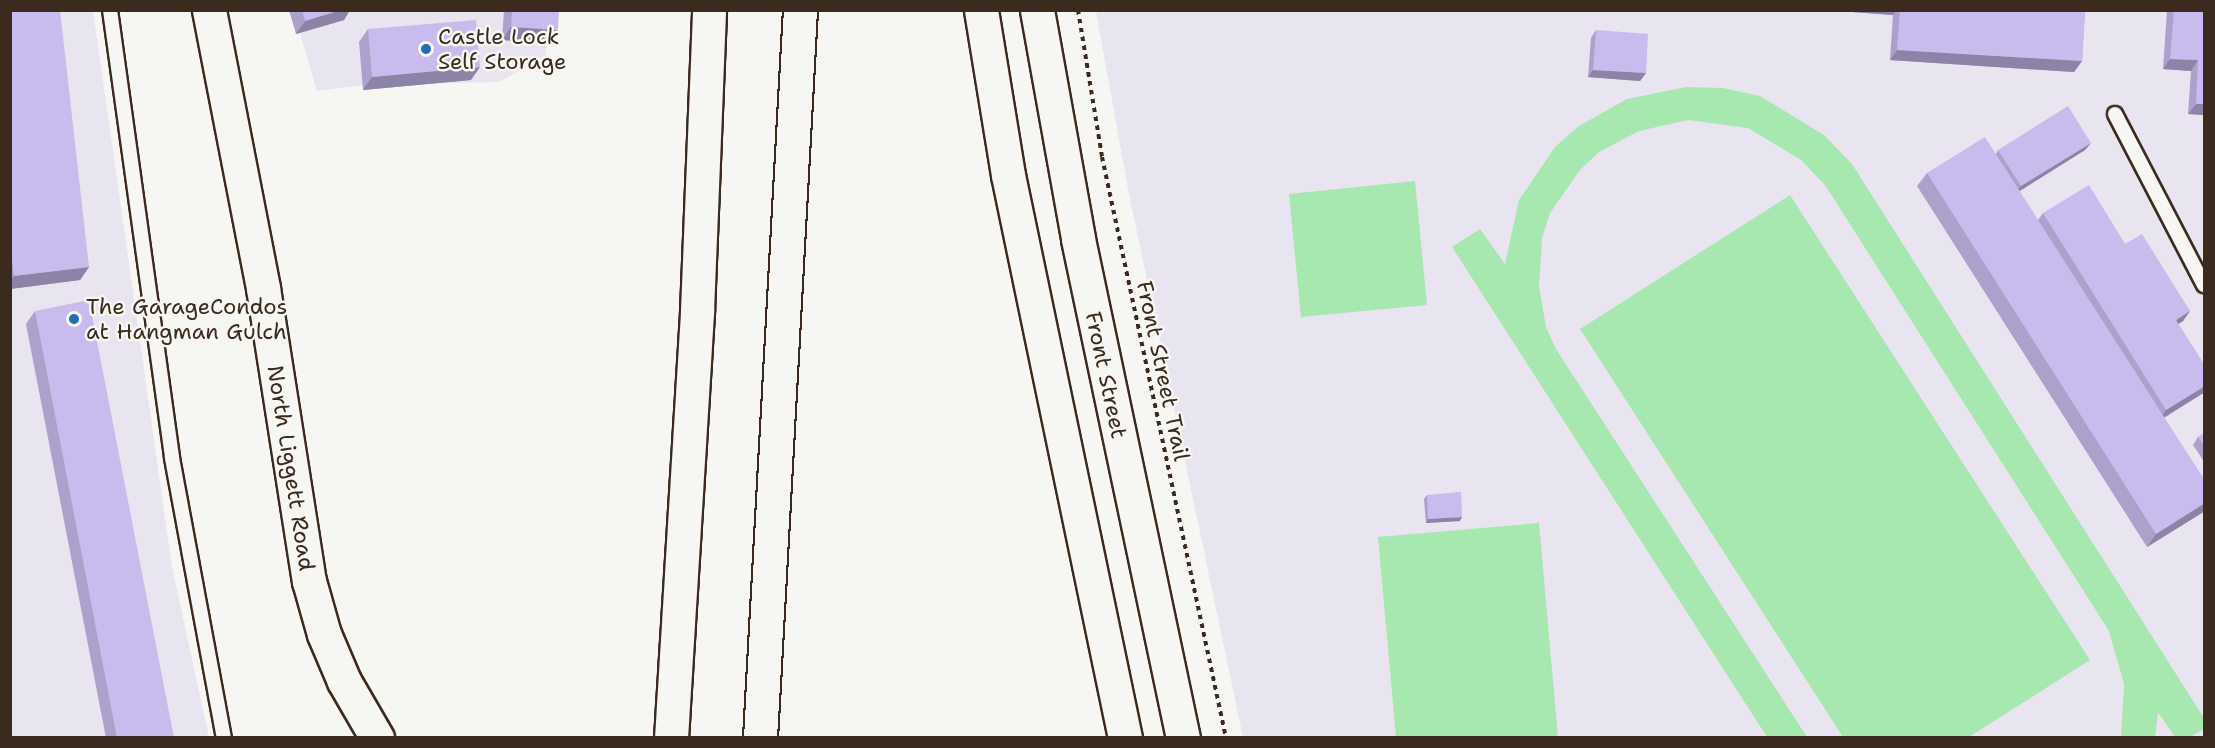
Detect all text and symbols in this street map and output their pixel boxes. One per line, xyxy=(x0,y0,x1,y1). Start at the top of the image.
place label: Castle Lock Self Storage xyxy=(438,23,567,74)
marker: Castle Lock Self Storage xyxy=(419,42,433,56)
street label: Front Street Trail xyxy=(1131,279,1195,463)
place label: The GarageCondos at Hangman Gulch xyxy=(86,293,287,344)
street label: Front Street xyxy=(1080,309,1132,441)
marker: The GarageCondos at Hangman Gulch xyxy=(67,312,81,326)
street label: North Liggett Road xyxy=(262,363,320,573)

